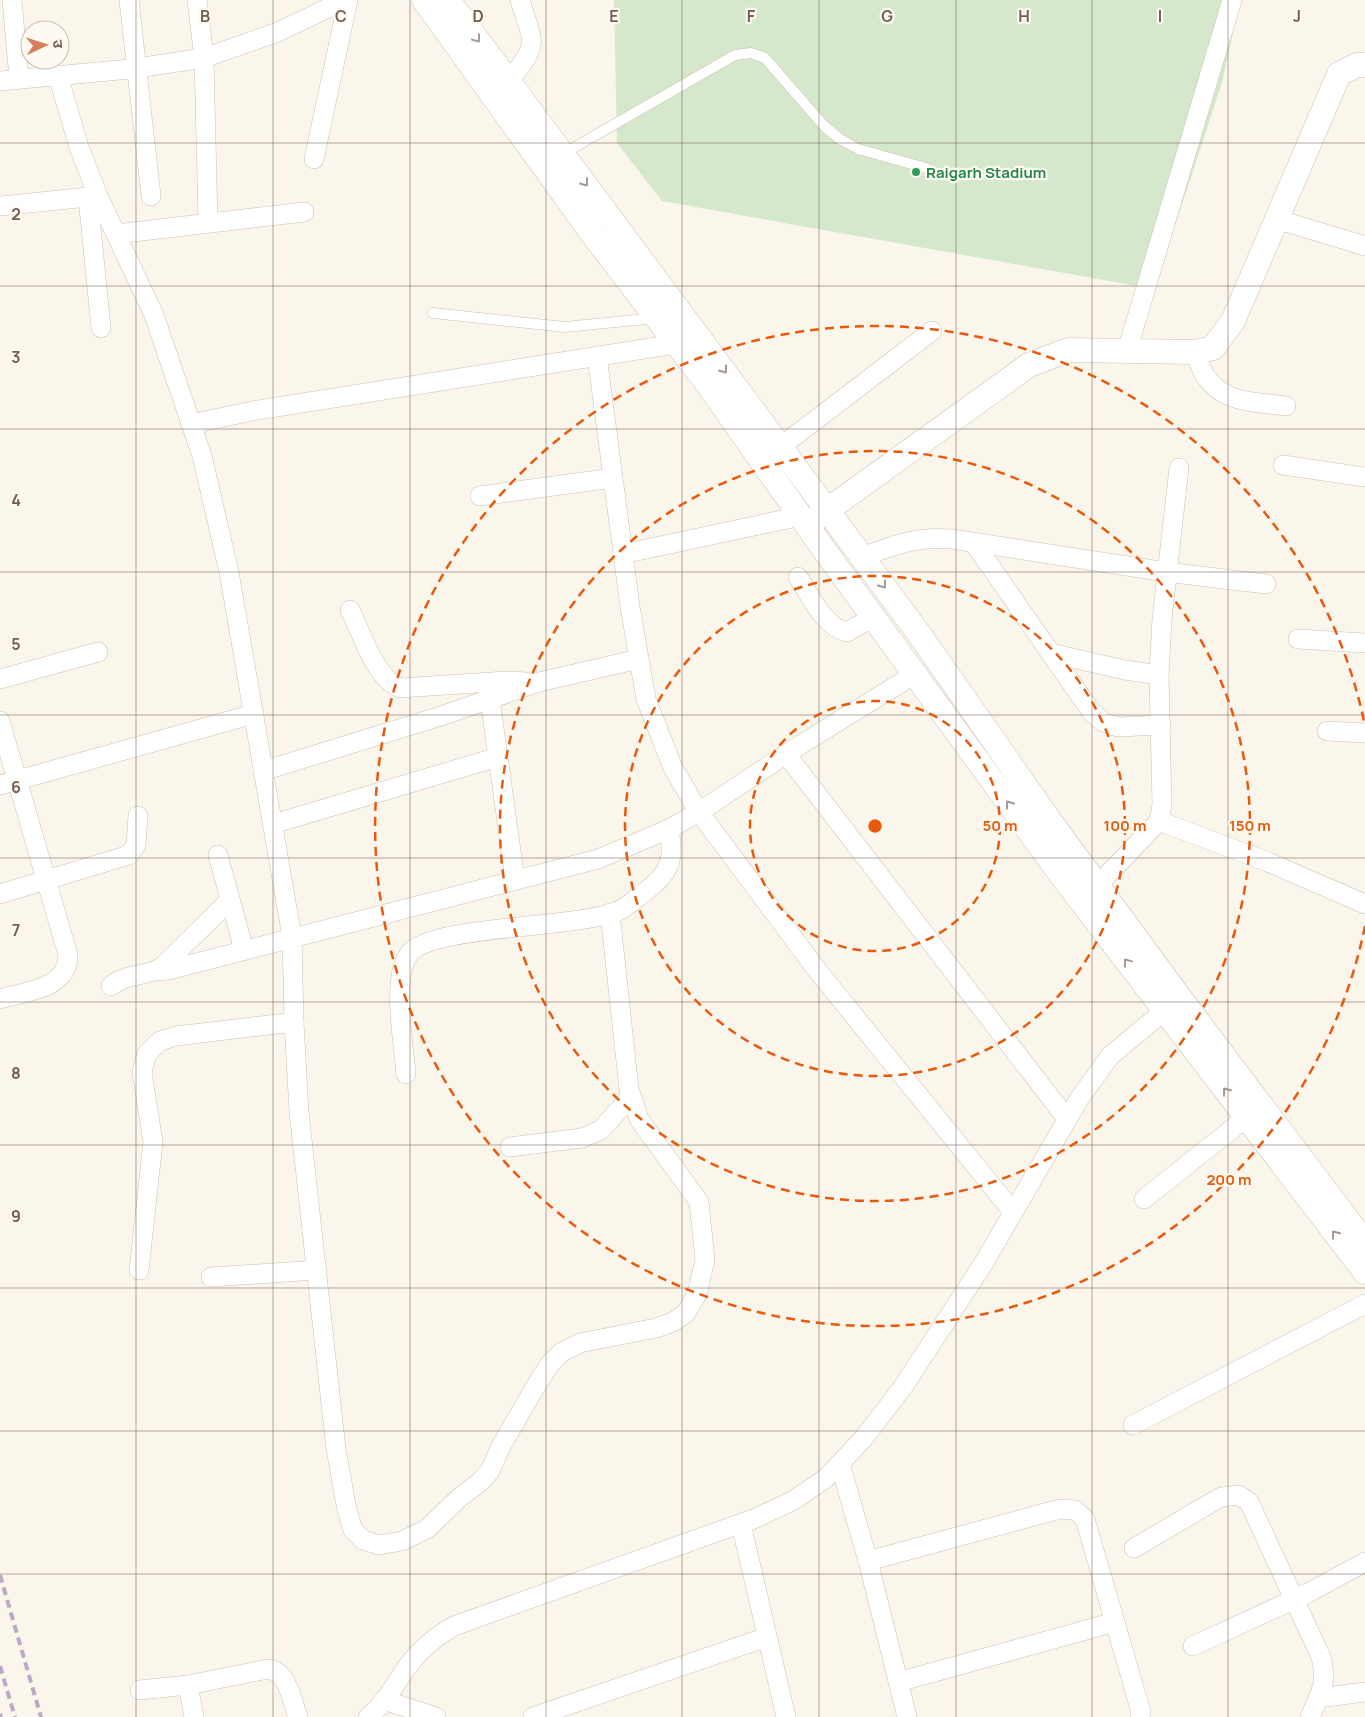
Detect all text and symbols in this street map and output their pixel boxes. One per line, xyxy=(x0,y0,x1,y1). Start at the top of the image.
text: B xyxy=(200,5,210,27)
text: C xyxy=(335,5,347,27)
text: D xyxy=(472,5,484,27)
text: E xyxy=(609,5,619,27)
text: F xyxy=(747,5,756,27)
text: G xyxy=(881,5,893,27)
text: H xyxy=(1018,5,1030,27)
text: I xyxy=(1158,5,1162,27)
text: J xyxy=(1293,5,1301,27)
north arrow xyxy=(20,20,70,70)
one-way arrow xyxy=(471,33,480,43)
text: उ xyxy=(49,39,68,50)
place label: Raigarh Stadium xyxy=(926,162,1046,183)
marker: Raigarh Stadium xyxy=(910,166,922,178)
one-way arrow xyxy=(579,177,588,187)
text: 2 xyxy=(11,203,21,225)
text: 3 xyxy=(11,346,21,368)
one-way arrow xyxy=(718,364,726,373)
text: 4 xyxy=(11,489,21,511)
one-way arrow xyxy=(877,579,886,589)
text: 5 xyxy=(11,633,21,655)
text: 6 xyxy=(11,776,21,798)
one-way arrow xyxy=(1006,800,1015,810)
text: 50 m xyxy=(982,815,1018,836)
text: 100 m xyxy=(1104,815,1146,836)
text: 150 m xyxy=(1229,815,1271,836)
centre of rings xyxy=(866,817,884,835)
text: 7 xyxy=(12,919,20,941)
one-way arrow xyxy=(1124,958,1133,968)
text: 8 xyxy=(11,1062,21,1084)
one-way arrow xyxy=(1223,1088,1231,1097)
text: 200 m xyxy=(1206,1169,1252,1190)
text: 9 xyxy=(11,1205,21,1227)
one-way arrow xyxy=(1333,1231,1341,1240)

